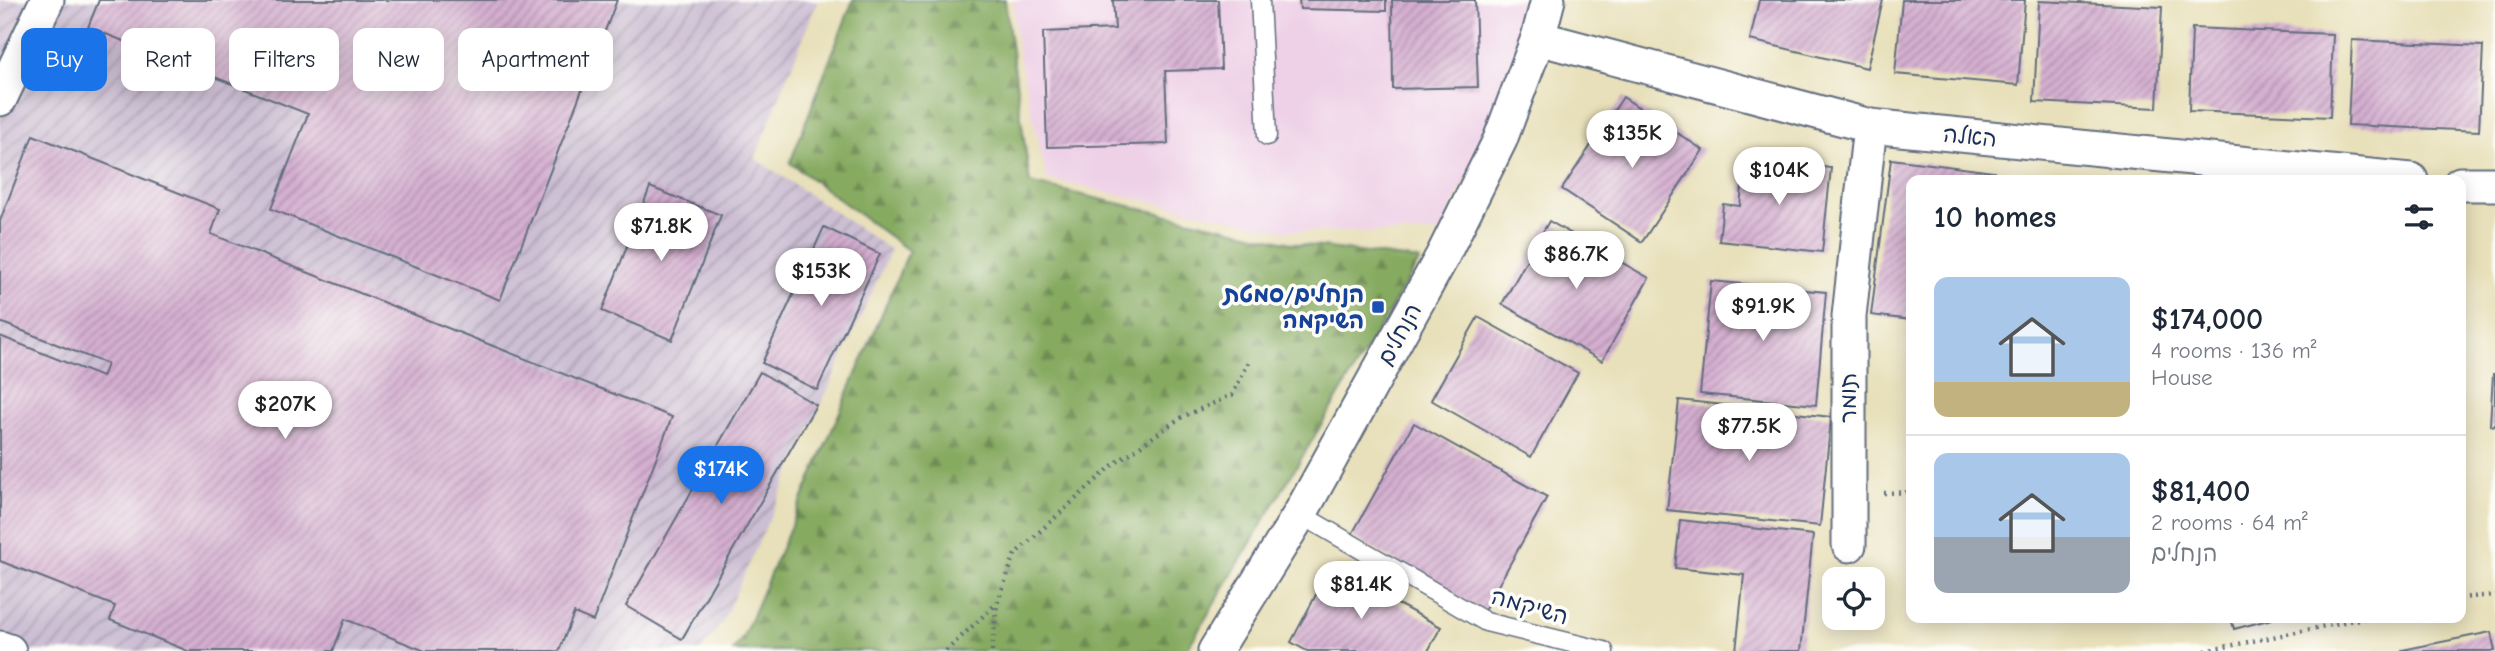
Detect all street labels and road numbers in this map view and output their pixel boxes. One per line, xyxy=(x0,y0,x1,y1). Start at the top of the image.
street label: האלה xyxy=(1942,120,1998,153)
street label: הנחלים xyxy=(1372,299,1427,370)
street label: תומר xyxy=(1835,373,1862,423)
street label: השיקמה xyxy=(1488,583,1572,630)

